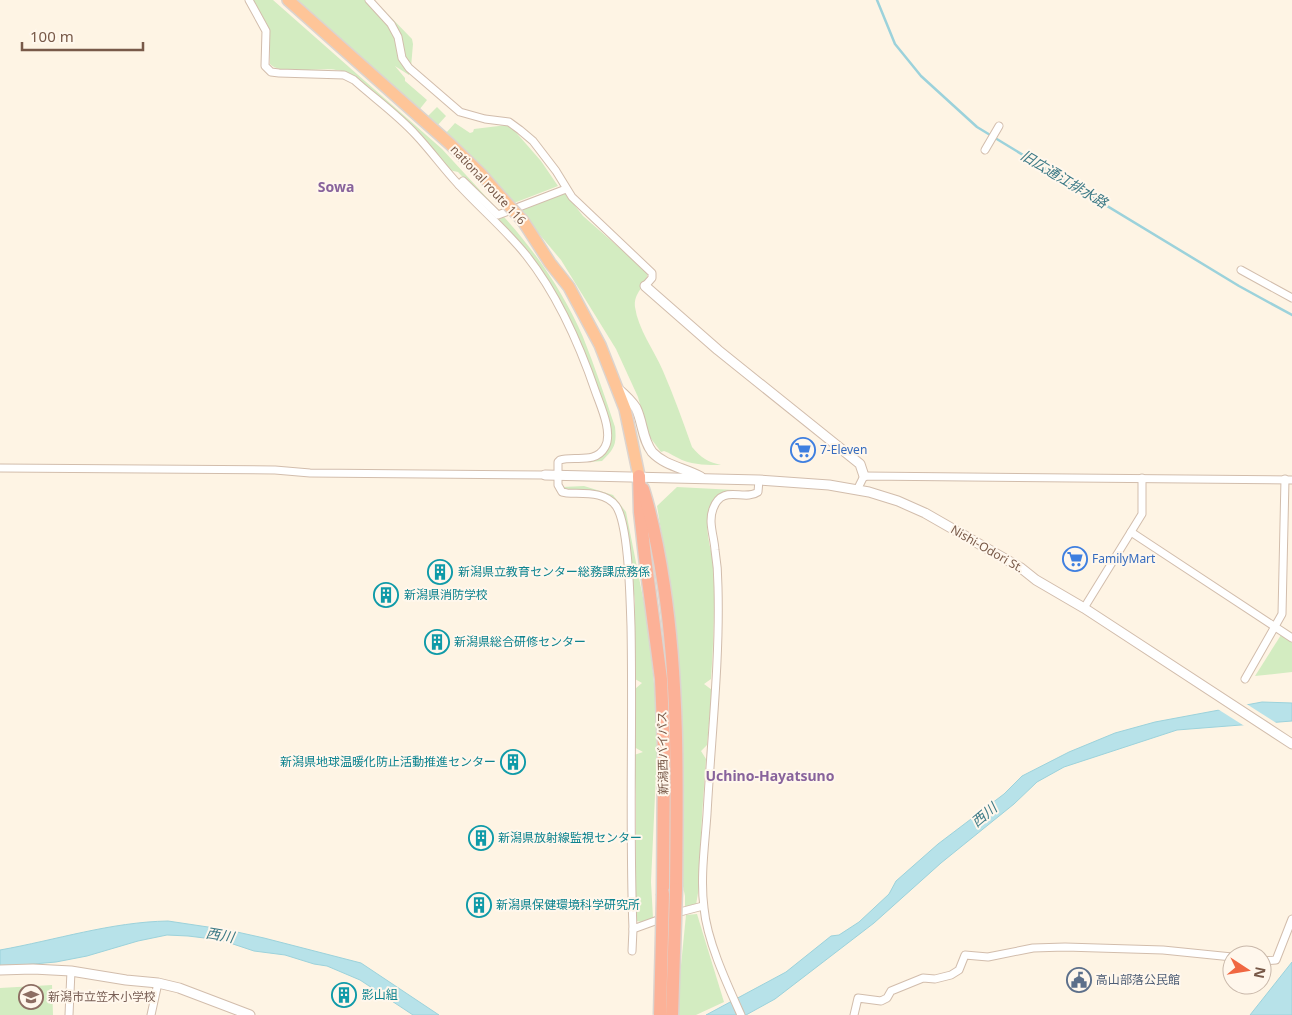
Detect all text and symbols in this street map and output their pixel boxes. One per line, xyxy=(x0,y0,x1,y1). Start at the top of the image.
scale bar xyxy=(22,20,144,52)
text: 100 m xyxy=(30,26,74,46)
street label: national route 116 xyxy=(447,141,530,228)
water label: 旧広通江排水路 xyxy=(1017,145,1112,212)
district label: Sowa xyxy=(318,177,354,196)
supermarket icon: 7-Eleven xyxy=(790,437,816,463)
place label: 7-Eleven xyxy=(820,441,867,458)
street label: Nishi-Odori St. xyxy=(948,521,1027,576)
supermarket icon: FamilyMart xyxy=(1062,546,1088,572)
place label: FamilyMart xyxy=(1092,550,1156,567)
building icon: 新潟県立教育センター総務課庶務係 xyxy=(427,559,453,585)
place label: 新潟県立教育センター総務課庶務係 xyxy=(458,563,650,580)
building icon: 新潟県消防学校 xyxy=(373,582,399,608)
place label: 新潟県消防学校 xyxy=(404,586,488,603)
building icon: 新潟県総合研修センター xyxy=(424,629,450,655)
place label: 新潟県総合研修センター xyxy=(454,633,586,650)
street label: 新潟西バイパス xyxy=(653,711,672,795)
building icon: 新潟県地球温暖化防止活動推進センター xyxy=(500,749,526,775)
place label: 新潟県地球温暖化防止活動推進センター xyxy=(280,753,496,770)
district label: Uchino-Hayatsuno xyxy=(706,766,835,785)
water label: 西川 xyxy=(967,797,1002,831)
building icon: 新潟県放射線監視センター xyxy=(468,825,494,851)
place label: 新潟県放射線監視センター xyxy=(498,829,642,846)
building icon: 新潟県保健環境科学研究所 xyxy=(466,892,492,918)
place label: 新潟県保健環境科学研究所 xyxy=(496,896,640,913)
water label: 西川 xyxy=(205,923,237,947)
north arrow xyxy=(1222,945,1272,995)
text: N xyxy=(1250,965,1271,980)
public building icon: 高山部落公民館 xyxy=(1066,967,1092,993)
place label: 高山部落公民館 xyxy=(1096,971,1180,988)
building icon: 影山組 xyxy=(331,982,357,1008)
school or university icon: 新潟市立笠木小学校 xyxy=(18,984,44,1010)
place label: 影山組 xyxy=(362,986,398,1003)
place label: 新潟市立笠木小学校 xyxy=(48,988,156,1005)

